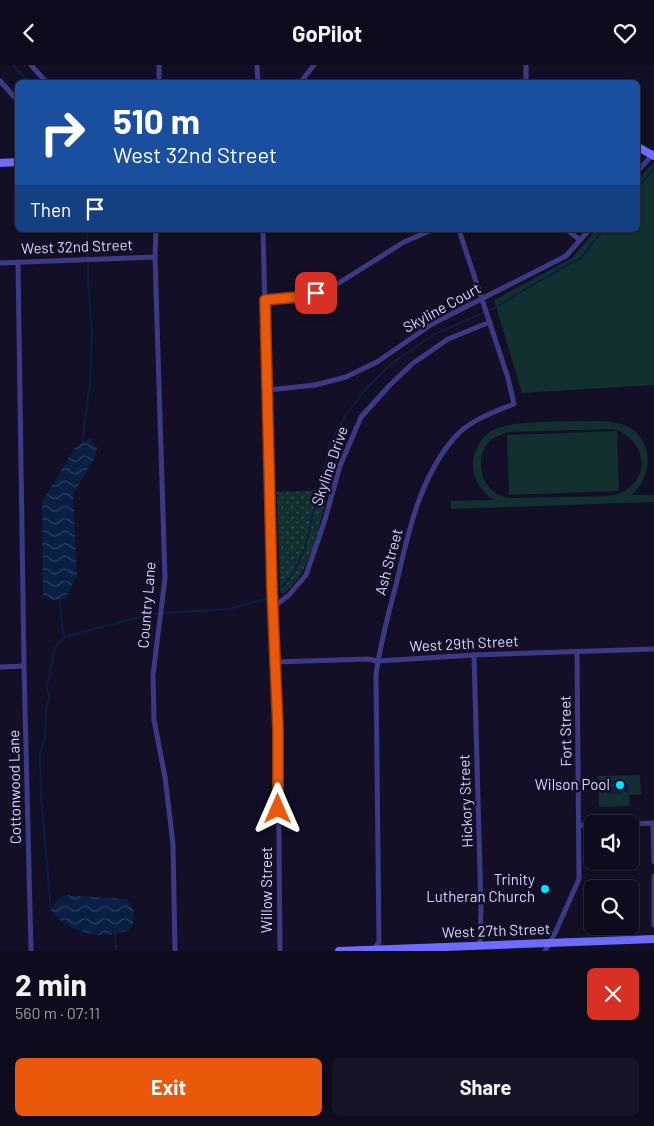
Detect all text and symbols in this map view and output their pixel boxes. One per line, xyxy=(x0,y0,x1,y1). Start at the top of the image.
icon: back xyxy=(15,19,43,47)
icon: heart xyxy=(611,19,639,47)
text: GoPilot xyxy=(292,20,362,46)
text: 510 m xyxy=(113,99,200,141)
icon: right xyxy=(30,100,95,165)
text: West 32nd Street xyxy=(113,141,277,167)
icon: arrive xyxy=(81,195,109,223)
text: Then xyxy=(30,198,71,221)
street label: West 32nd Street xyxy=(21,235,133,257)
pin xyxy=(295,272,337,314)
street label: Skyline Court xyxy=(400,278,483,336)
icon: arrive xyxy=(302,279,330,307)
street label: Skyline Drive xyxy=(307,424,351,508)
street label: Ash Street xyxy=(370,526,406,597)
street label: Country Lane xyxy=(133,561,159,649)
street label: West 29th Street xyxy=(409,631,519,655)
street label: Fort Street xyxy=(555,695,575,767)
street label: Cottonwood Lane xyxy=(4,730,24,844)
street label: Hickory Street xyxy=(454,754,476,848)
place label: Wilson Pool xyxy=(535,775,610,793)
marker: Wilson Pool xyxy=(614,779,626,791)
position arrow xyxy=(251,782,303,834)
map controls xyxy=(584,815,639,935)
button: sound xyxy=(584,815,639,870)
street label: Willow Street xyxy=(257,847,275,933)
place label: Trinity Lutheran Church xyxy=(426,870,535,905)
button: search xyxy=(584,880,639,935)
marker: Trinity Lutheran Church xyxy=(539,883,551,895)
street label: West 27th Street xyxy=(441,919,551,941)
text: 2 min xyxy=(15,966,87,1002)
button: close xyxy=(587,968,639,1020)
text: 560 m · 07:11 xyxy=(15,1003,100,1022)
button: Exit xyxy=(15,1058,322,1116)
button: Share xyxy=(332,1058,639,1116)

